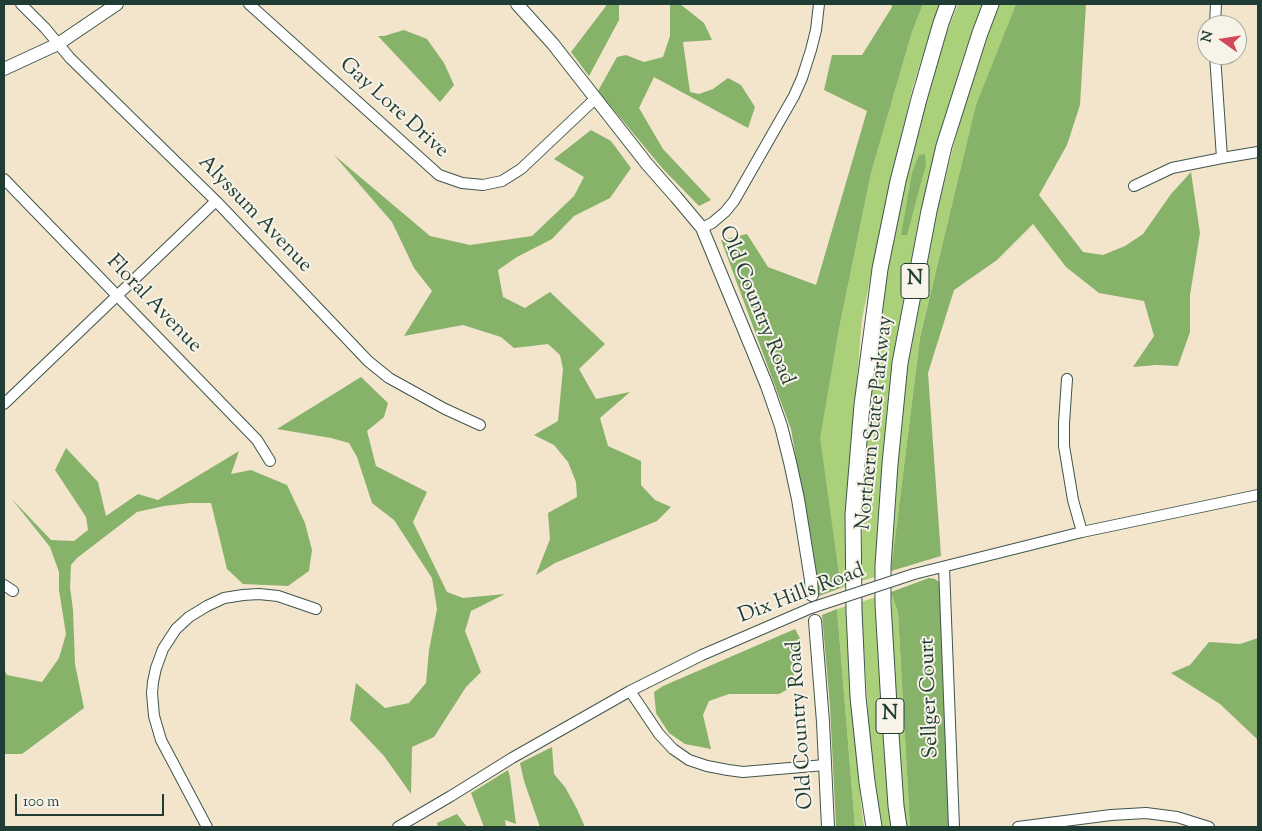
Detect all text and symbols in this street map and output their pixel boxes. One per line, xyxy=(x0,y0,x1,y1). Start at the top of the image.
north arrow xyxy=(1197,15,1247,65)
text: N xyxy=(1197,29,1219,45)
street label: Gay Lore Drive xyxy=(333,53,453,165)
street label: Alyssum Avenue xyxy=(192,151,316,279)
street label: Old Country Road xyxy=(712,223,798,389)
street label: Floral Avenue xyxy=(100,251,206,359)
road number: N xyxy=(901,264,929,298)
street label: Northern State Parkway xyxy=(852,314,900,532)
street label: Dix Hills Road xyxy=(735,559,869,631)
street label: Sellger Court xyxy=(916,637,946,759)
street label: Old Country Road xyxy=(784,640,820,810)
road number: N xyxy=(876,698,904,734)
scale bar xyxy=(18,784,166,816)
text: 100 m xyxy=(23,792,59,813)

